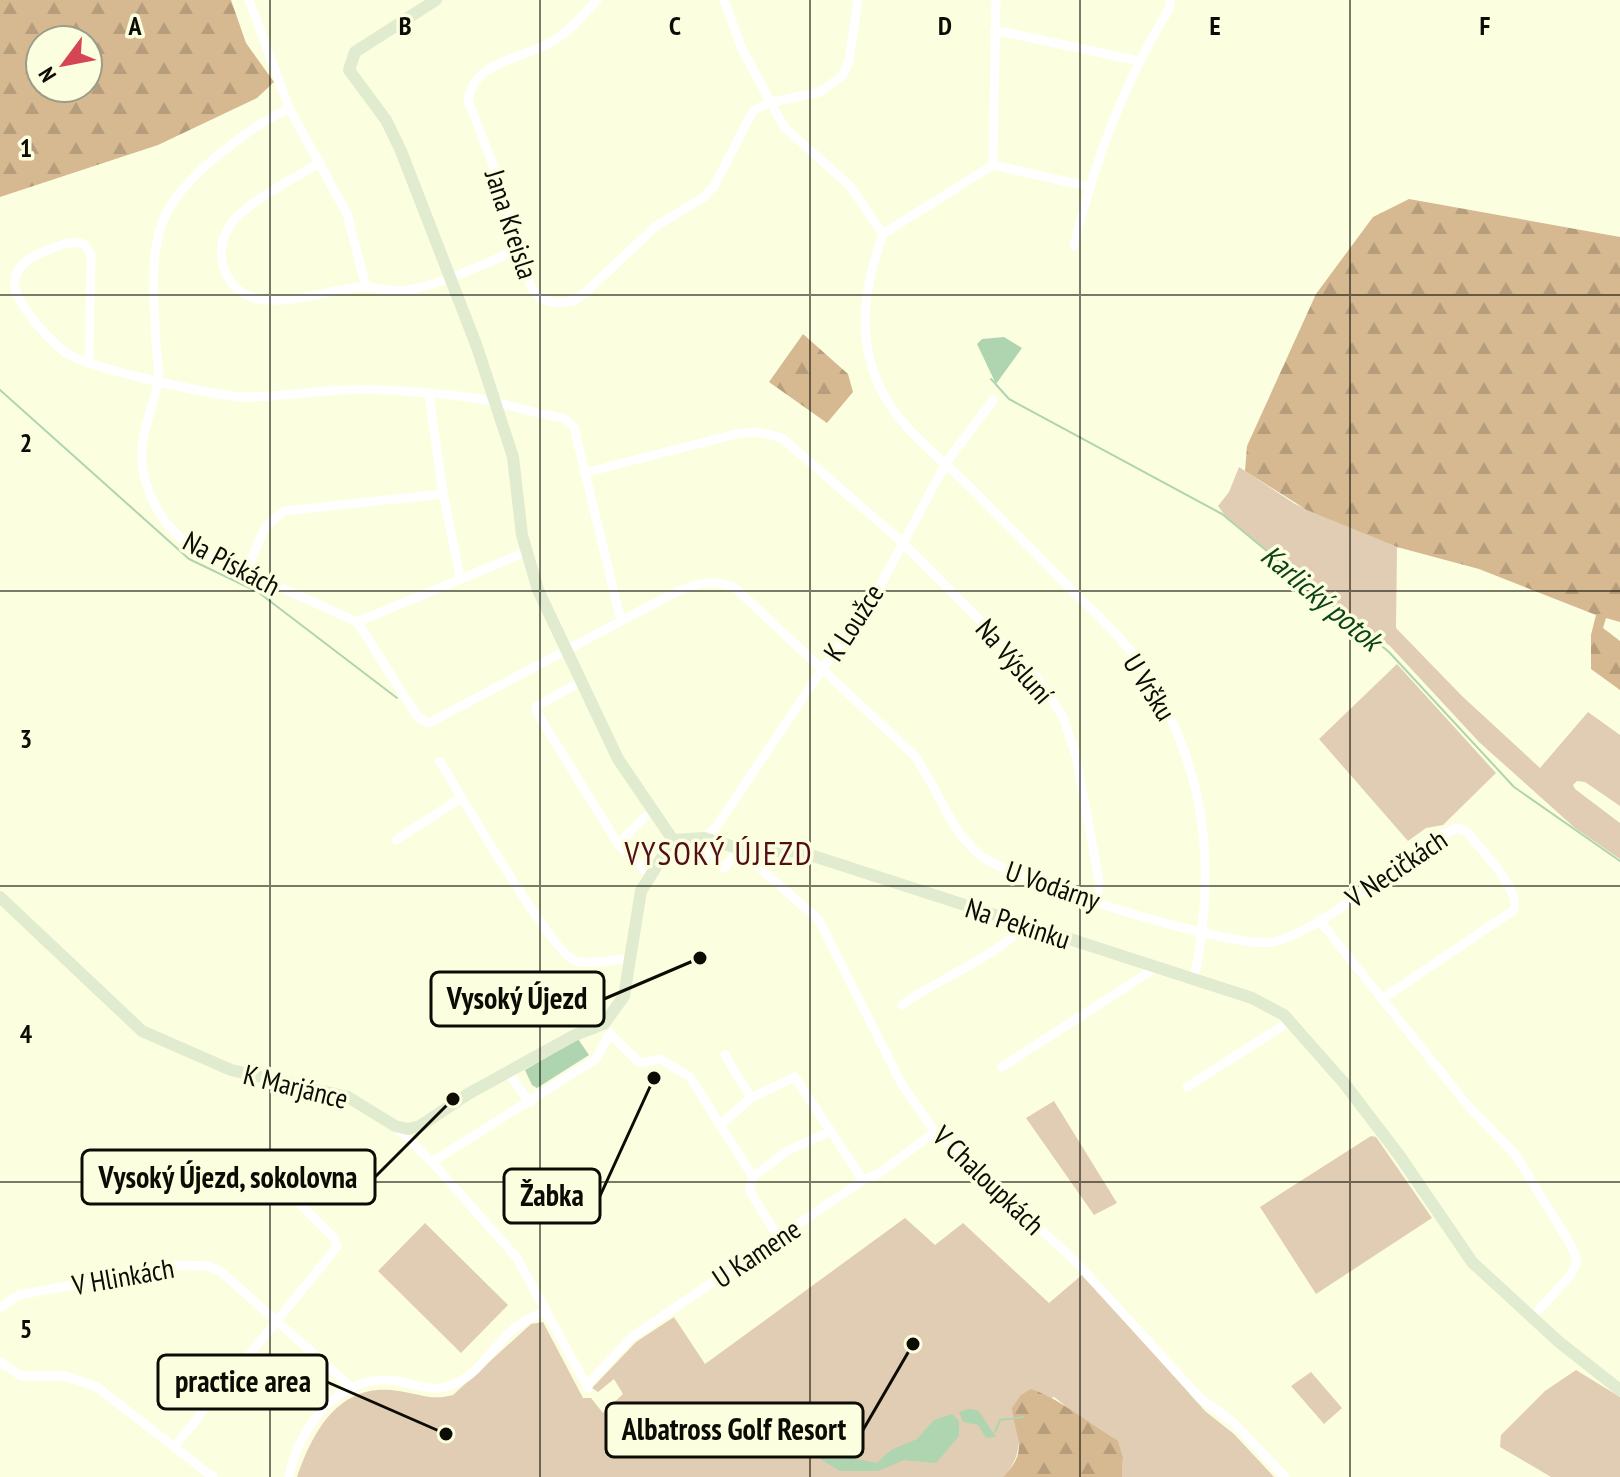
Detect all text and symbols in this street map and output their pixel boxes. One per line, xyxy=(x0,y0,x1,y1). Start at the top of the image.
text: A xyxy=(127,9,142,42)
text: B xyxy=(399,9,412,42)
text: C xyxy=(669,9,681,42)
text: D xyxy=(938,9,952,42)
text: E xyxy=(1209,9,1221,42)
text: F xyxy=(1480,9,1491,42)
north arrow xyxy=(24,24,104,104)
text: N xyxy=(32,62,62,87)
text: 1 xyxy=(20,131,32,164)
street label: Jana Kreisla xyxy=(477,164,547,283)
text: 2 xyxy=(20,426,32,459)
street label: Na Pískách xyxy=(177,522,287,604)
water label: Karlický potok xyxy=(1254,535,1393,661)
street label: K Loužce xyxy=(814,576,892,668)
street label: Na Výsluní xyxy=(968,611,1062,711)
street label: U Vršku xyxy=(1115,647,1185,727)
text: 3 xyxy=(20,722,32,755)
street label: V Necičkách xyxy=(1337,821,1454,916)
district label: VYSOKÝ ÚJEZD xyxy=(624,832,813,874)
street label: U Vodárny xyxy=(1001,852,1105,918)
street label: Na Pekinku xyxy=(961,889,1075,957)
callout: Vysoký Újezd xyxy=(431,972,604,1026)
text: Vysoký Újezd xyxy=(446,978,587,1017)
text: 4 xyxy=(20,1017,33,1050)
street label: K Marjánce xyxy=(240,1055,352,1117)
street label: V Chaloupkách xyxy=(924,1117,1053,1243)
callout: Vysoký Újezd, sokolovna xyxy=(82,1150,375,1204)
text: Vysoký Újezd, sokolovna xyxy=(98,1157,357,1196)
callout: Žabka xyxy=(504,1169,600,1223)
text: Žabka xyxy=(520,1175,584,1214)
street label: U Kamene xyxy=(705,1210,807,1296)
street label: V Hlinkách xyxy=(68,1249,177,1303)
text: 5 xyxy=(20,1312,32,1345)
callout: practice area xyxy=(158,1355,327,1409)
text: practice area xyxy=(175,1361,311,1400)
callout: Albatross Golf Resort xyxy=(606,1403,863,1457)
text: Albatross Golf Resort xyxy=(621,1409,846,1448)

